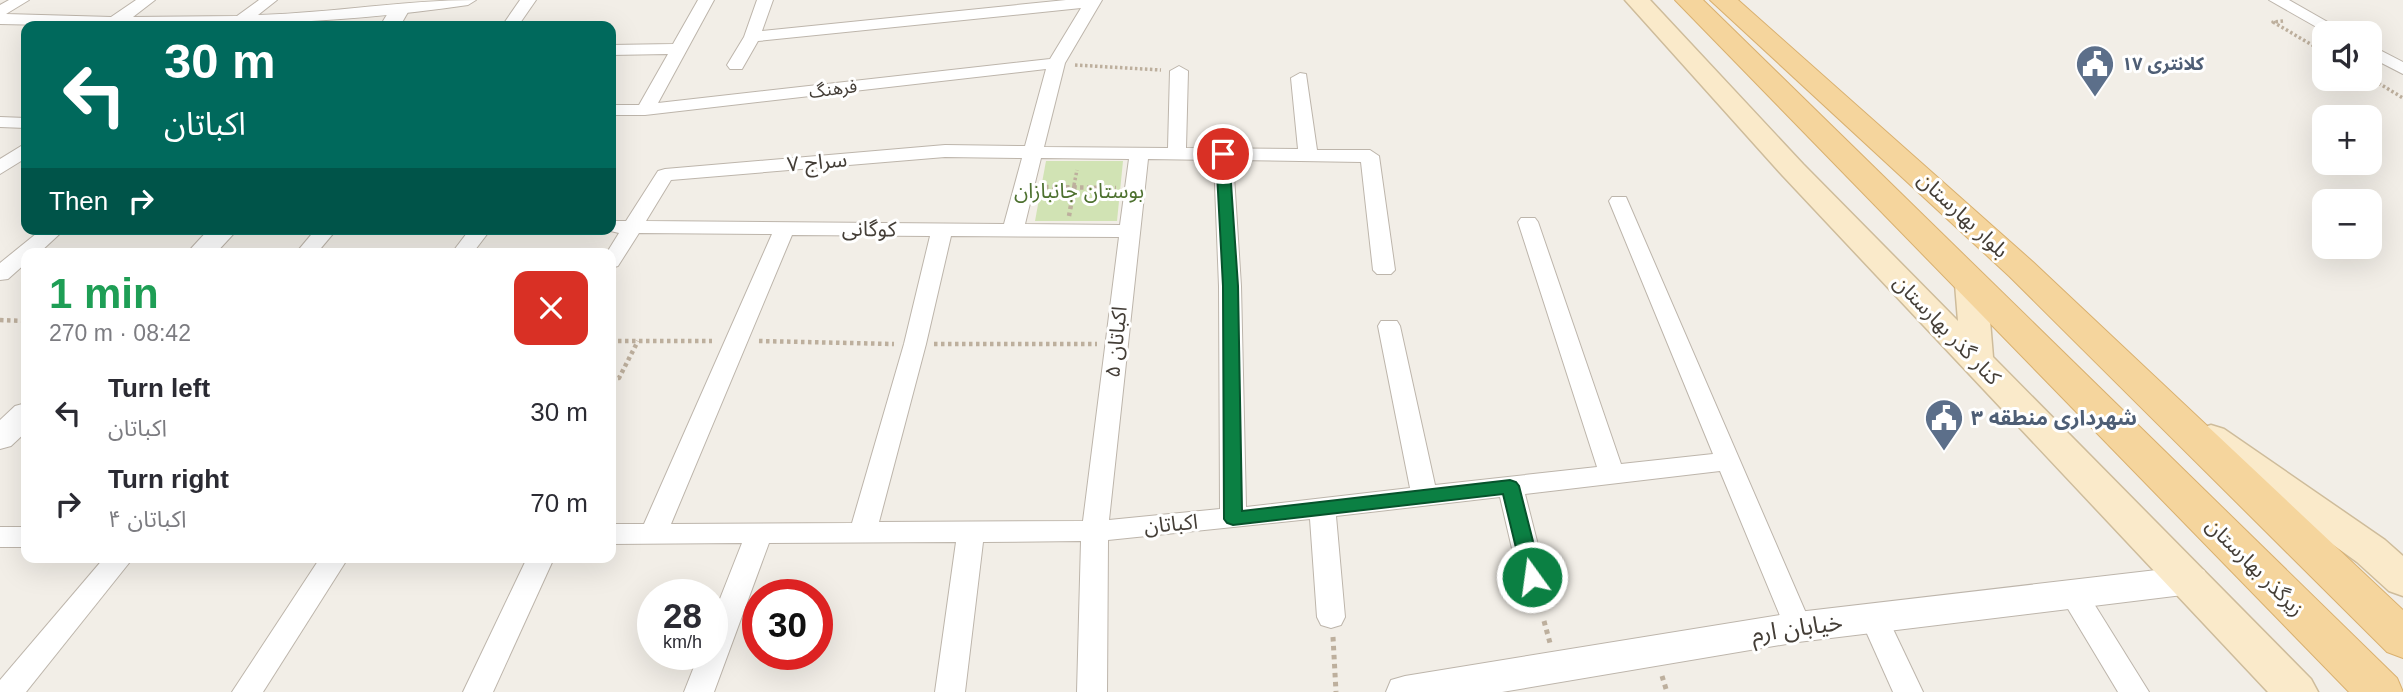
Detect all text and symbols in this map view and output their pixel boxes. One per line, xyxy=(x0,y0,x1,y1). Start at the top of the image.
map controls xyxy=(2312,21,2382,259)
button: sound xyxy=(2312,21,2382,91)
text: 30 m xyxy=(164,34,276,88)
public building icon: کلانتری ۱۷ xyxy=(2074,43,2116,98)
icon: left xyxy=(49,49,140,140)
place label: کلانتری ۱۷ xyxy=(2122,54,2205,75)
street label: فرهنگ xyxy=(808,76,858,103)
button: + xyxy=(2312,105,2382,175)
text: اکباتان xyxy=(164,106,246,142)
pin xyxy=(1193,124,1253,184)
icon: arrive xyxy=(1204,135,1242,173)
street label: سراج ۷ xyxy=(786,147,848,180)
street label: بلوار بهارستان xyxy=(1913,167,2013,263)
park label: بوستان جانبازان xyxy=(1014,179,1144,203)
icon: right xyxy=(122,182,160,220)
text: Then xyxy=(49,186,108,216)
button: − xyxy=(2312,189,2382,259)
street label: کوگانی xyxy=(842,217,897,241)
text: 1 min xyxy=(49,270,159,317)
street label: کنار گذر بهارستان xyxy=(1889,270,2006,390)
button: close xyxy=(514,271,588,345)
street label: اکباتان ۵ xyxy=(1100,305,1132,379)
text: 270 m · 08:42 xyxy=(49,320,191,346)
text: Turn left xyxy=(108,373,210,403)
icon: left xyxy=(49,394,87,432)
text: 30 m xyxy=(530,397,588,427)
public building icon: شهرداری منطقه ۳ xyxy=(1923,397,1965,452)
place label: شهرداری منطقه ۳ xyxy=(1971,406,2137,430)
text: اکباتان xyxy=(108,415,167,441)
text: Turn right xyxy=(108,464,229,494)
icon: right xyxy=(49,485,87,523)
text: 70 m xyxy=(530,488,588,518)
text: اکباتان ۴ xyxy=(108,506,186,532)
street label: اکباتان xyxy=(1143,510,1199,538)
street label: زیرگذر بهارستان xyxy=(2201,513,2309,621)
position arrow xyxy=(1495,540,1569,614)
speed limit sign: 30 xyxy=(742,579,833,670)
text: 28 xyxy=(663,596,702,635)
street label: خیابان ارم xyxy=(1750,608,1845,652)
text: km/h xyxy=(663,632,702,652)

